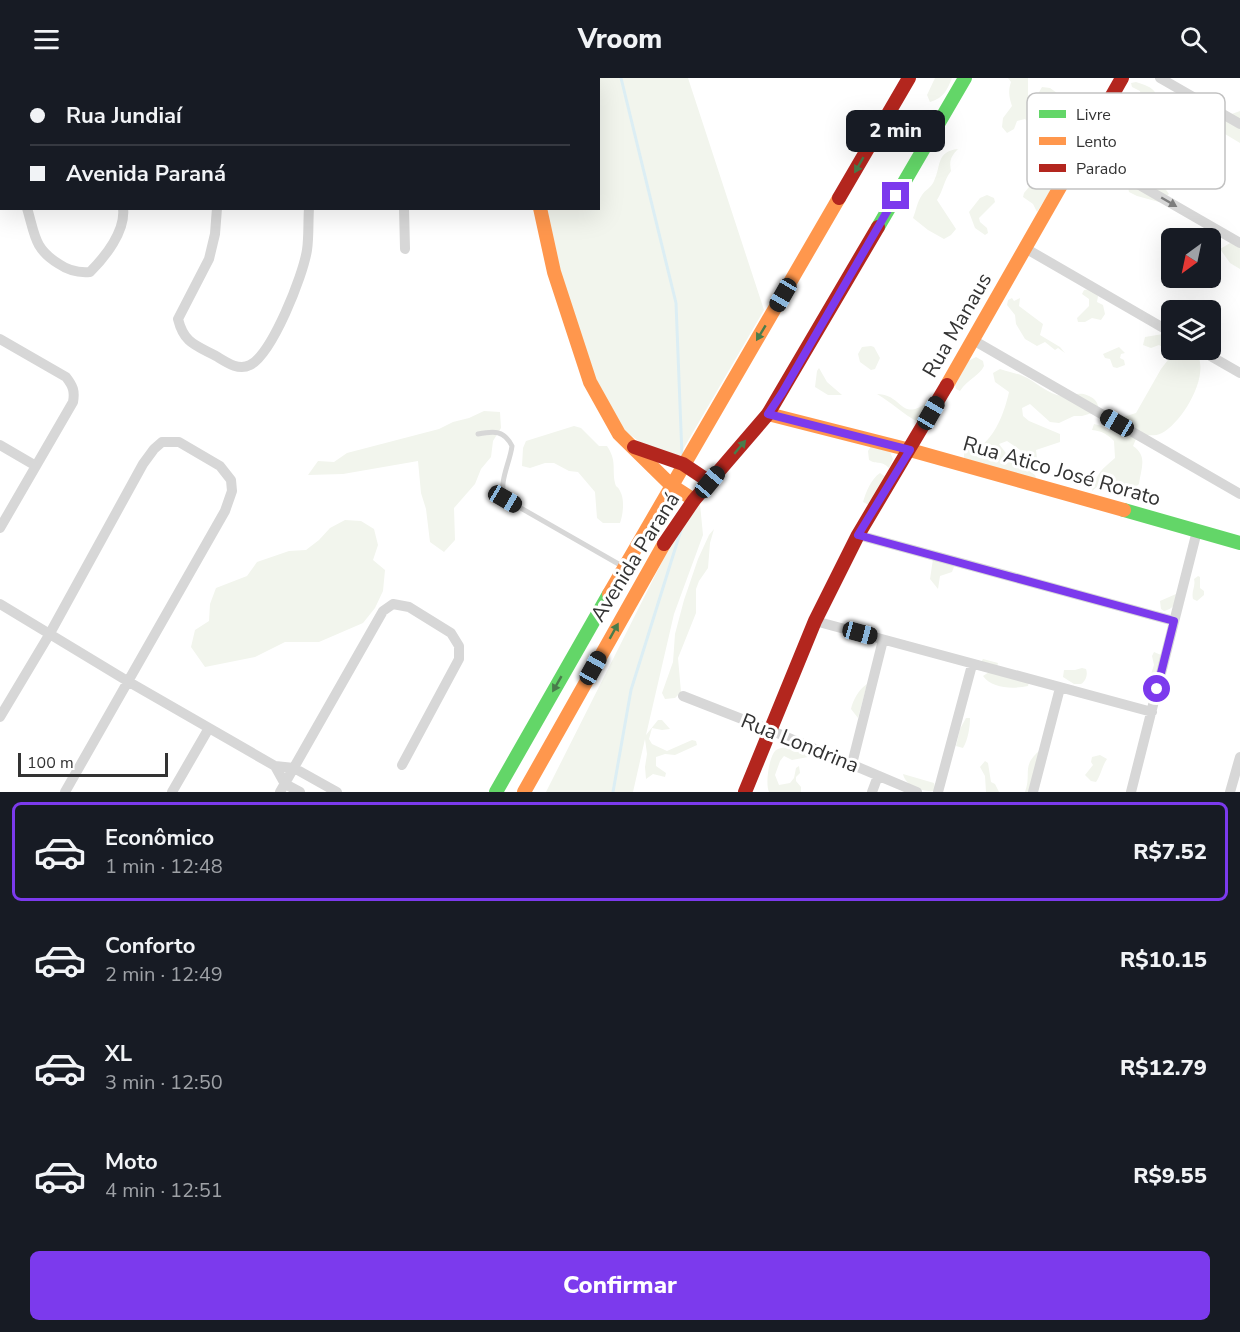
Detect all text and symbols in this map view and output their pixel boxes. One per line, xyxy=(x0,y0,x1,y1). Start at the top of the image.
text: Vroom xyxy=(578,21,662,58)
icon: menu xyxy=(30,23,63,56)
icon: search xyxy=(1177,23,1210,56)
legend xyxy=(1027,93,1225,189)
text: Rua Jundiaí xyxy=(66,101,182,131)
text: Livre xyxy=(1076,104,1111,126)
callout: 2 min xyxy=(846,109,946,151)
text: 2 min xyxy=(869,117,922,144)
text: Lento xyxy=(1076,131,1117,153)
one-way arrow xyxy=(854,157,864,174)
text: Parado xyxy=(1076,158,1127,180)
text: Avenida Paraná xyxy=(66,159,226,189)
route end xyxy=(882,182,909,209)
one-way arrow xyxy=(1161,197,1178,207)
north arrow xyxy=(1161,228,1221,288)
map controls xyxy=(1161,228,1221,360)
street label: Rua Manaus xyxy=(916,268,998,382)
car xyxy=(766,275,800,315)
button: layers xyxy=(1161,300,1221,360)
one-way arrow xyxy=(755,325,766,341)
car xyxy=(914,393,948,433)
car xyxy=(1097,406,1137,440)
street label: Rua Atico José Rorato xyxy=(960,429,1164,513)
one-way arrow xyxy=(733,440,746,455)
car xyxy=(692,462,728,502)
car xyxy=(485,482,525,516)
street label: Avenida Paraná xyxy=(584,487,686,627)
car xyxy=(840,620,880,646)
one-way arrow xyxy=(609,622,619,639)
car xyxy=(576,648,610,688)
one-way arrow xyxy=(553,675,563,692)
route start xyxy=(1143,675,1170,702)
street label: Rua Londrina xyxy=(737,707,863,779)
scale bar xyxy=(18,750,168,778)
text: 100 m xyxy=(27,752,74,774)
text: Econômico xyxy=(105,823,214,853)
icon: car xyxy=(33,825,87,879)
text: R$7.52 xyxy=(1133,837,1207,867)
text: 1 min · 12:48 xyxy=(105,853,223,880)
text: Conforto xyxy=(105,931,195,961)
icon: car xyxy=(33,933,87,987)
text: R$10.15 xyxy=(1120,945,1207,975)
text: 2 min · 12:49 xyxy=(105,961,223,988)
text: XL xyxy=(105,1039,132,1069)
icon: car xyxy=(33,1041,87,1095)
text: R$12.79 xyxy=(1120,1053,1207,1083)
text: 3 min · 12:50 xyxy=(105,1069,223,1096)
text: Moto xyxy=(105,1147,158,1177)
icon: car xyxy=(33,1149,87,1203)
text: R$9.55 xyxy=(1133,1161,1207,1191)
text: 4 min · 12:51 xyxy=(105,1177,223,1204)
button: Confirmar xyxy=(30,1251,1210,1320)

